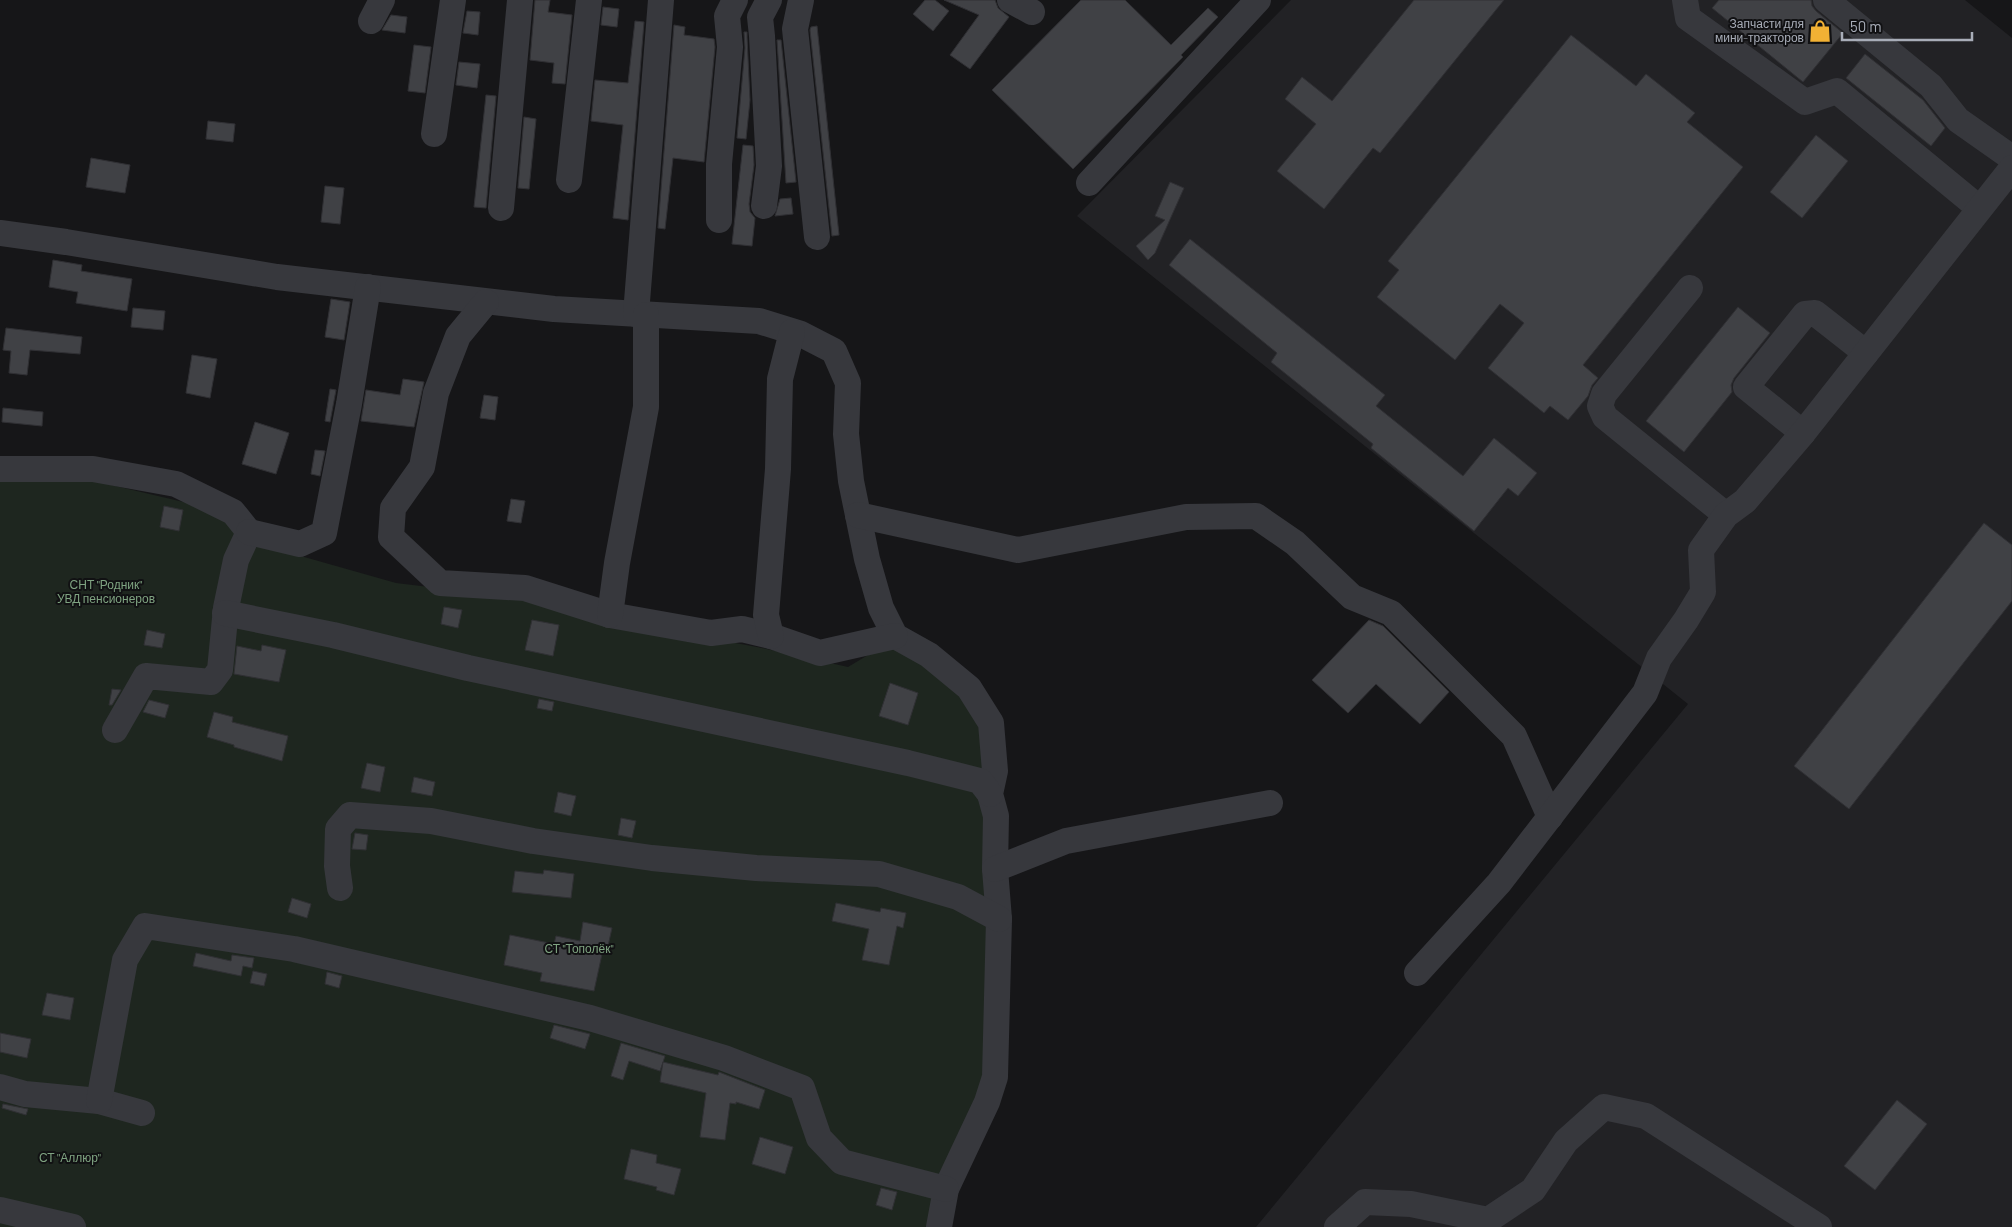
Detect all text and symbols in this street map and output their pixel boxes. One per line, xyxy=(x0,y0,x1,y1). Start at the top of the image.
scale bar xyxy=(1842,10,1972,42)
place label: Запчасти для мини-тракторов xyxy=(1715,16,1804,45)
text: 50 m xyxy=(1850,17,1882,35)
shop icon: Запчасти для мини-тракторов xyxy=(1807,18,1833,44)
park label: СНТ "Родник" УВД пенсионеров xyxy=(57,577,155,606)
park label: СТ "Тополёк" xyxy=(544,941,614,955)
park label: СТ "Аллюр" xyxy=(39,1150,101,1165)

